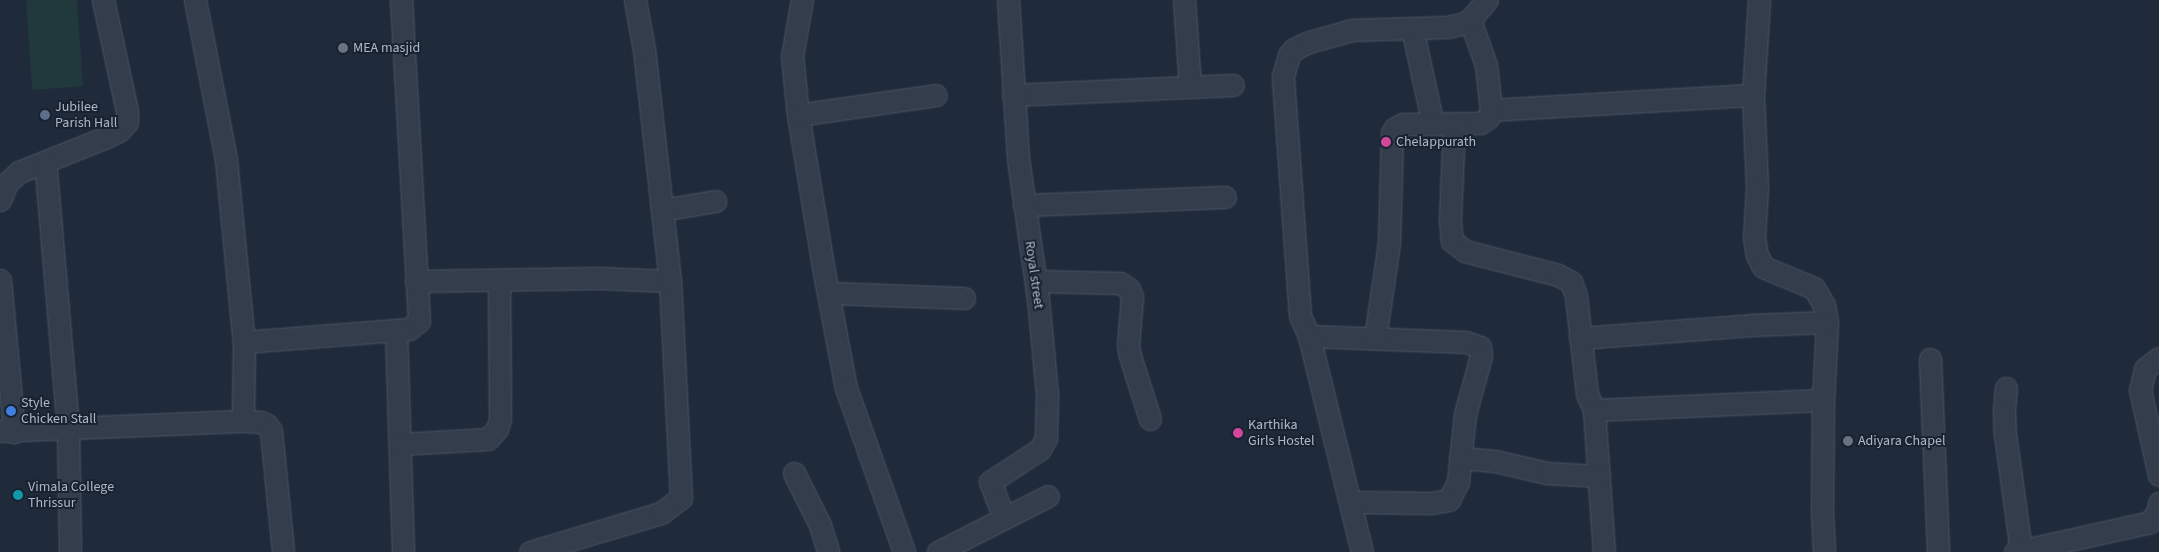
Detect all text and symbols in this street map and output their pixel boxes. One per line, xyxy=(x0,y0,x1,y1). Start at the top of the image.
place label: MEA masjid xyxy=(353,40,420,56)
marker: MEA masjid xyxy=(337,42,349,54)
place label: Jubilee Parish Hall xyxy=(55,99,117,132)
marker: Jubilee Parish Hall xyxy=(39,109,51,121)
place label: Chelappurath xyxy=(1396,134,1476,150)
marker: Chelappurath xyxy=(1380,136,1392,148)
street label: Royal street xyxy=(1021,240,1047,310)
place label: Style Chicken Stall xyxy=(21,395,96,428)
marker: Style Chicken Stall xyxy=(5,405,17,417)
place label: Karthika Girls Hostel xyxy=(1248,417,1315,450)
marker: Karthika Girls Hostel xyxy=(1232,427,1244,439)
place label: Adiyara Chapel xyxy=(1858,433,1945,449)
marker: Adiyara Chapel xyxy=(1842,435,1854,447)
place label: Vimala College Thrissur xyxy=(28,479,114,512)
marker: Vimala College Thrissur xyxy=(12,489,24,501)

